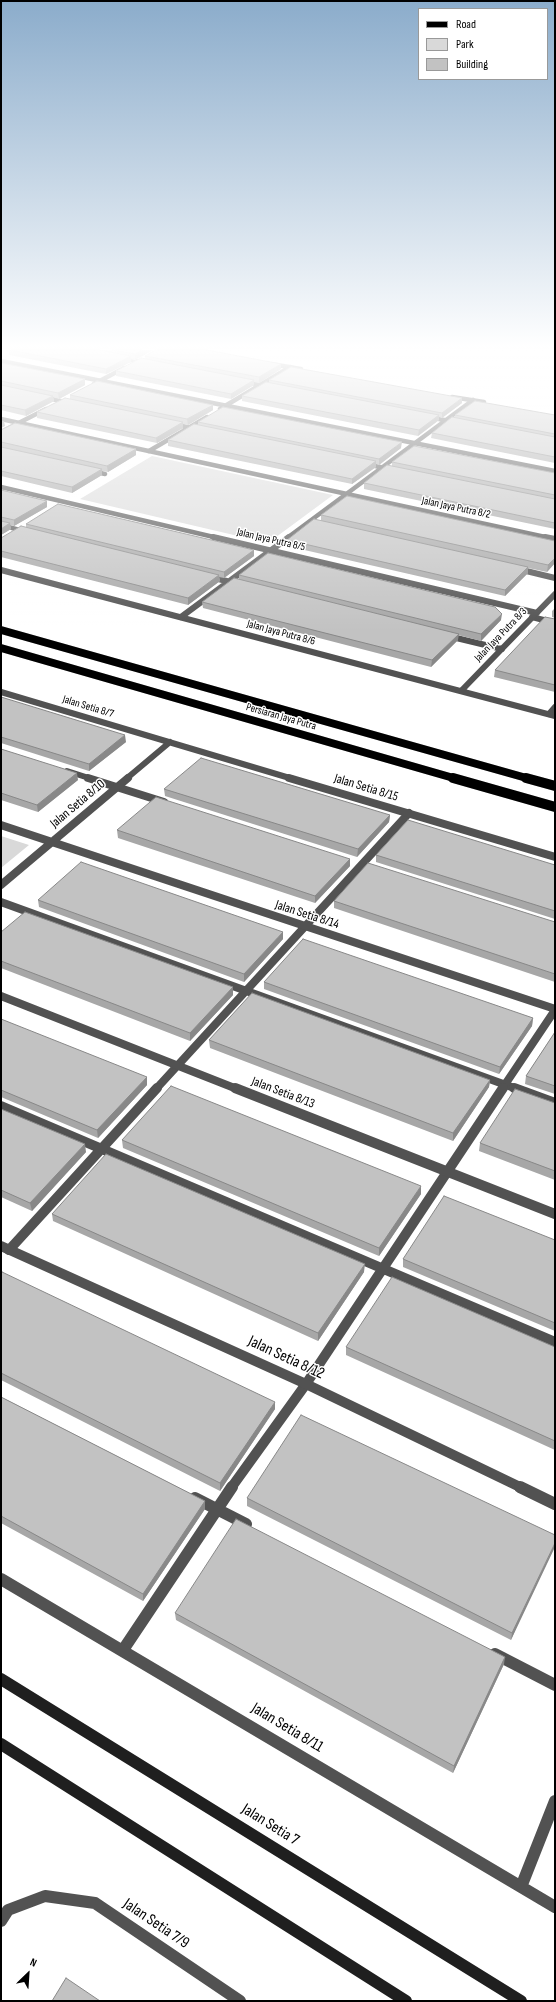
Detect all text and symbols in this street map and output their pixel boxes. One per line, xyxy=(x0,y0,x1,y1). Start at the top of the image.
legend xyxy=(418,8,548,80)
text: Road xyxy=(456,17,476,32)
text: Park xyxy=(456,37,474,52)
text: Building xyxy=(456,57,488,72)
street label: Jalan Jaya Putra 8/2 xyxy=(420,494,492,522)
street label: Jalan Jaya Putra 8/5 xyxy=(236,526,306,554)
street label: Jalan Jaya Putra 8/3 xyxy=(472,605,530,665)
street label: Jalan Jaya Putra 8/6 xyxy=(245,618,317,648)
street label: Jalan Setia 8/7 xyxy=(61,693,115,721)
street label: Persiaran Jaya Putra xyxy=(244,701,318,733)
street label: Jalan Setia 8/15 xyxy=(332,771,400,805)
street label: Jalan Setia 8/10 xyxy=(47,777,109,831)
street label: Jalan Setia 8/14 xyxy=(273,897,341,933)
street label: Jalan Setia 8/13 xyxy=(249,1074,317,1112)
street label: Jalan Setia 8/12 xyxy=(245,1332,327,1384)
street label: Jalan Setia 8/11 xyxy=(248,1699,326,1757)
street label: Jalan Setia 7 xyxy=(238,1800,302,1850)
street label: Jalan Setia 7/9 xyxy=(119,1895,193,1953)
north arrow xyxy=(8,1954,48,1994)
text: N xyxy=(28,1956,39,1970)

